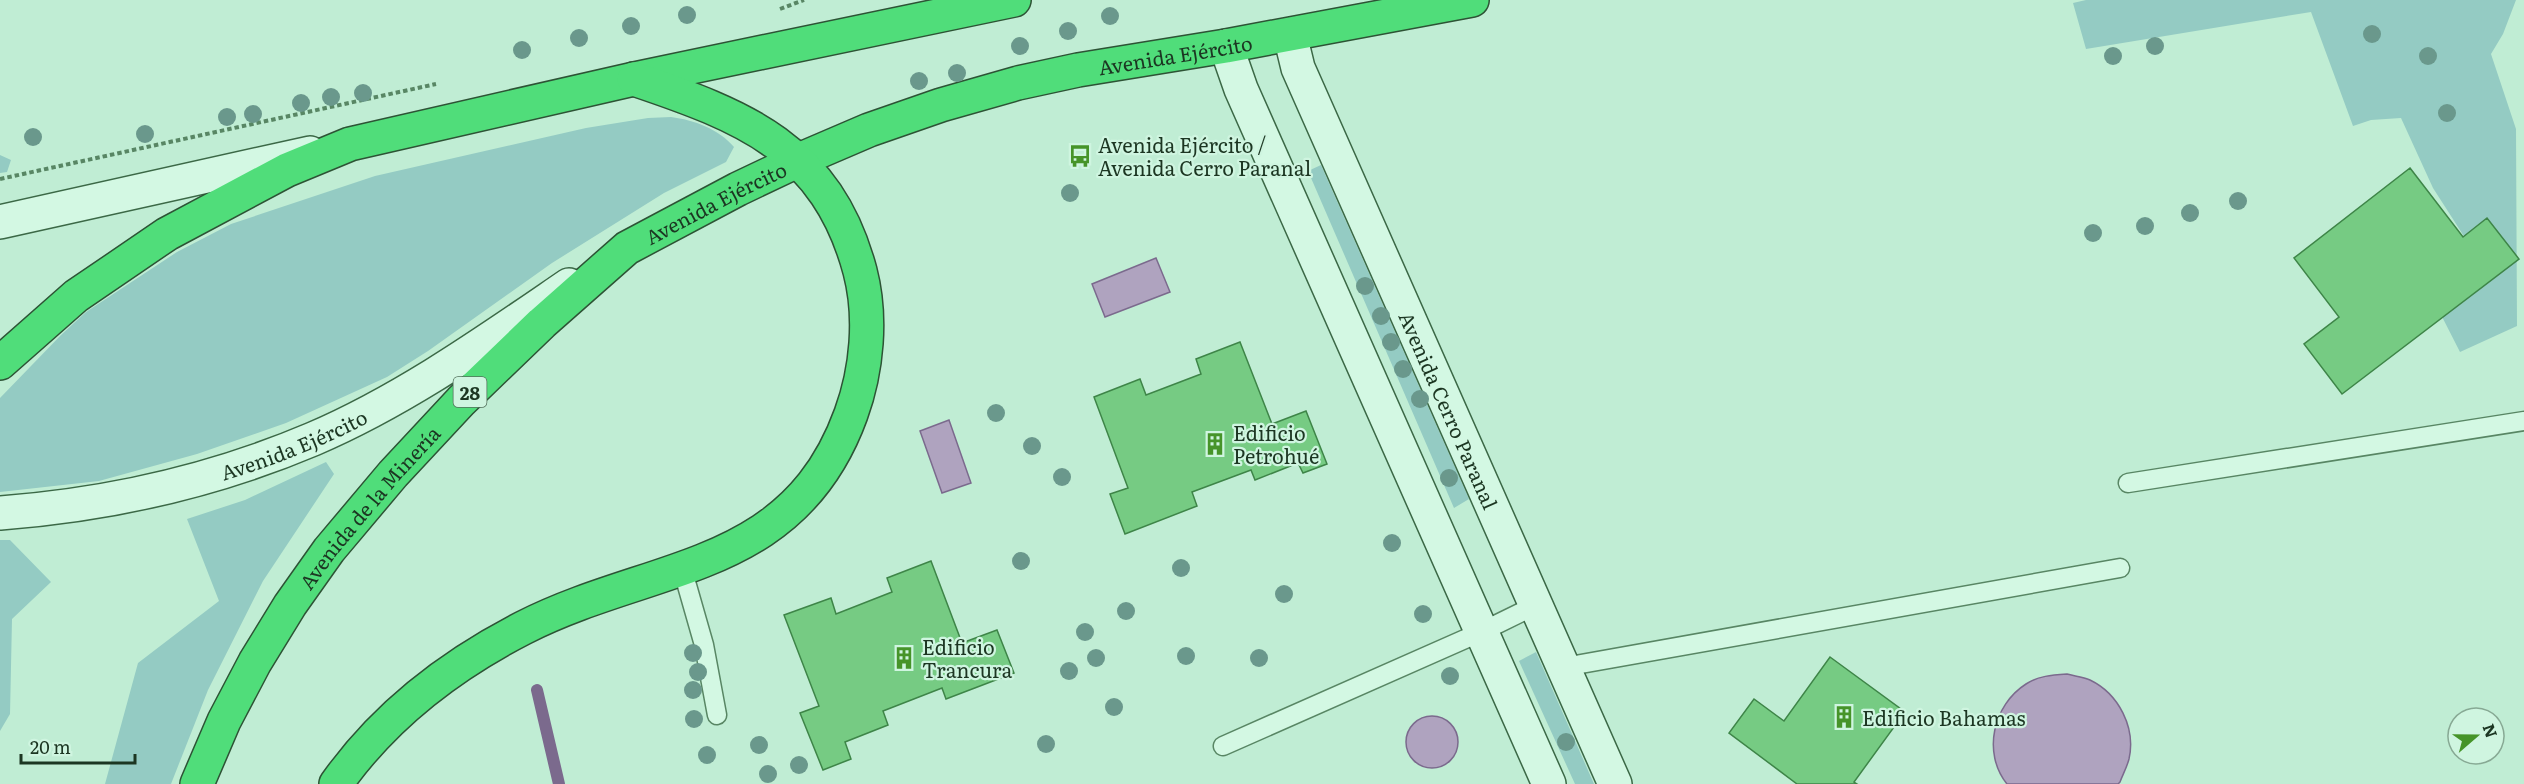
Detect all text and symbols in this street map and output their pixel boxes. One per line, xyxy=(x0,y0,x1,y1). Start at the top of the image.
street label: Avenida Ejército xyxy=(1096,26,1255,81)
place label: Avenida Ejército / Avenida Cerro Paranal xyxy=(1098,129,1312,182)
bus stop icon: Avenida Ejército / Avenida Cerro Paranal xyxy=(1067,143,1093,169)
street label: Avenida Ejército xyxy=(639,153,791,251)
street label: Avenida Cerro Paranal xyxy=(1393,306,1506,514)
road number: 28 xyxy=(454,377,486,407)
street label: Avenida Ejército xyxy=(217,401,372,487)
place label: Edificio Petrohué xyxy=(1233,417,1319,470)
street label: Avenida de la Minería xyxy=(291,418,447,595)
building icon: Edificio Petrohué xyxy=(1202,431,1228,457)
place label: Edificio Trancura xyxy=(922,631,1013,684)
building icon: Edificio Trancura xyxy=(891,645,917,671)
place label: Edificio Bahamas xyxy=(1862,702,2026,732)
building icon: Edificio Bahamas xyxy=(1831,704,1857,730)
north arrow xyxy=(2446,706,2506,766)
text: N xyxy=(2477,720,2505,741)
scale bar xyxy=(21,727,135,765)
text: 20 m xyxy=(30,733,71,760)

